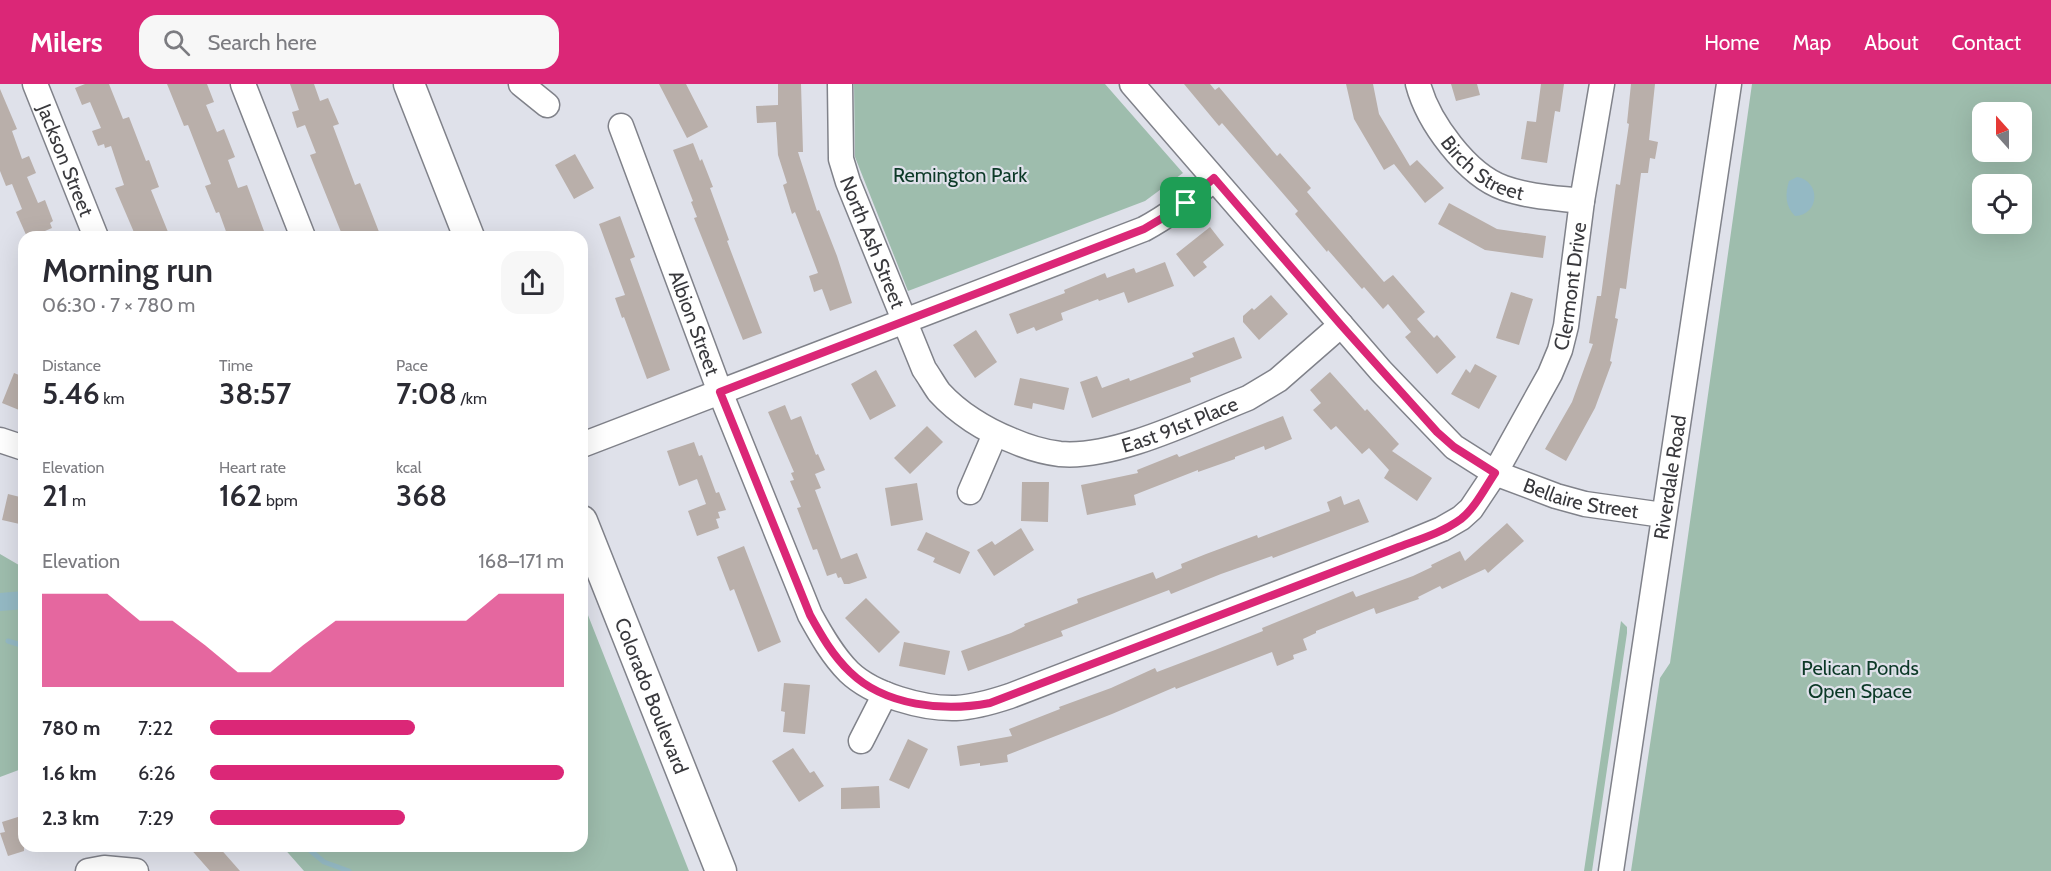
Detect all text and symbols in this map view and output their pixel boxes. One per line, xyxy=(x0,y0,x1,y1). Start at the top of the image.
search box xyxy=(139,15,559,69)
text: Milers xyxy=(30,25,103,59)
icon: search xyxy=(160,26,193,59)
text: Search here xyxy=(208,29,317,56)
text: Home xyxy=(1704,30,1760,55)
text: Map xyxy=(1793,30,1831,55)
text: About xyxy=(1864,30,1918,55)
text: Contact xyxy=(1951,30,2021,55)
street label: Jackson Street xyxy=(32,100,99,220)
north arrow xyxy=(1972,102,2032,162)
map controls xyxy=(1972,102,2032,234)
street label: Birch Street xyxy=(1436,131,1526,205)
park label: Remington Park xyxy=(893,163,1027,187)
street label: North Ash Street xyxy=(835,173,910,312)
button: locate xyxy=(1972,174,2032,234)
pin xyxy=(1160,177,1211,228)
icon: arrive xyxy=(1169,186,1202,219)
street label: Clermont Drive xyxy=(1548,221,1591,353)
text: Morning run xyxy=(42,250,213,290)
button: share xyxy=(501,251,564,314)
street label: Albion Street xyxy=(664,267,725,379)
text: 06:30 · 7 × 780 m xyxy=(42,293,195,317)
text: Distance xyxy=(42,356,101,375)
text: Time xyxy=(219,356,253,375)
text: Pace xyxy=(396,356,428,375)
text: 5.46 xyxy=(42,375,100,412)
text: 38:57 xyxy=(219,375,291,412)
text: 7:08 xyxy=(396,375,457,412)
text: km xyxy=(100,389,125,408)
text: /km xyxy=(457,389,487,408)
street label: East 91st Place xyxy=(1119,391,1241,458)
street label: Riverdale Road xyxy=(1649,413,1691,541)
text: Elevation xyxy=(42,458,105,477)
text: Heart rate xyxy=(219,458,286,477)
text: kcal xyxy=(396,458,422,477)
street label: Bellaire Street xyxy=(1520,473,1640,523)
text: 21 xyxy=(42,477,68,514)
text: 162 xyxy=(219,477,262,514)
text: 368 xyxy=(396,477,447,514)
text: m xyxy=(68,491,86,510)
text: bpm xyxy=(262,491,298,510)
text: Elevation xyxy=(42,549,120,573)
text: 168–171 m xyxy=(478,549,564,573)
street label: Colorado Boulevard xyxy=(610,614,693,777)
park label: Pelican Ponds Open Space xyxy=(1801,656,1919,703)
text: 780 m xyxy=(42,716,100,740)
text: 7:22 xyxy=(138,716,173,740)
text: 1.6 km xyxy=(42,761,97,785)
text: 6:26 xyxy=(138,761,175,785)
text: 2.3 km xyxy=(42,806,99,830)
text: 7:29 xyxy=(138,806,174,830)

